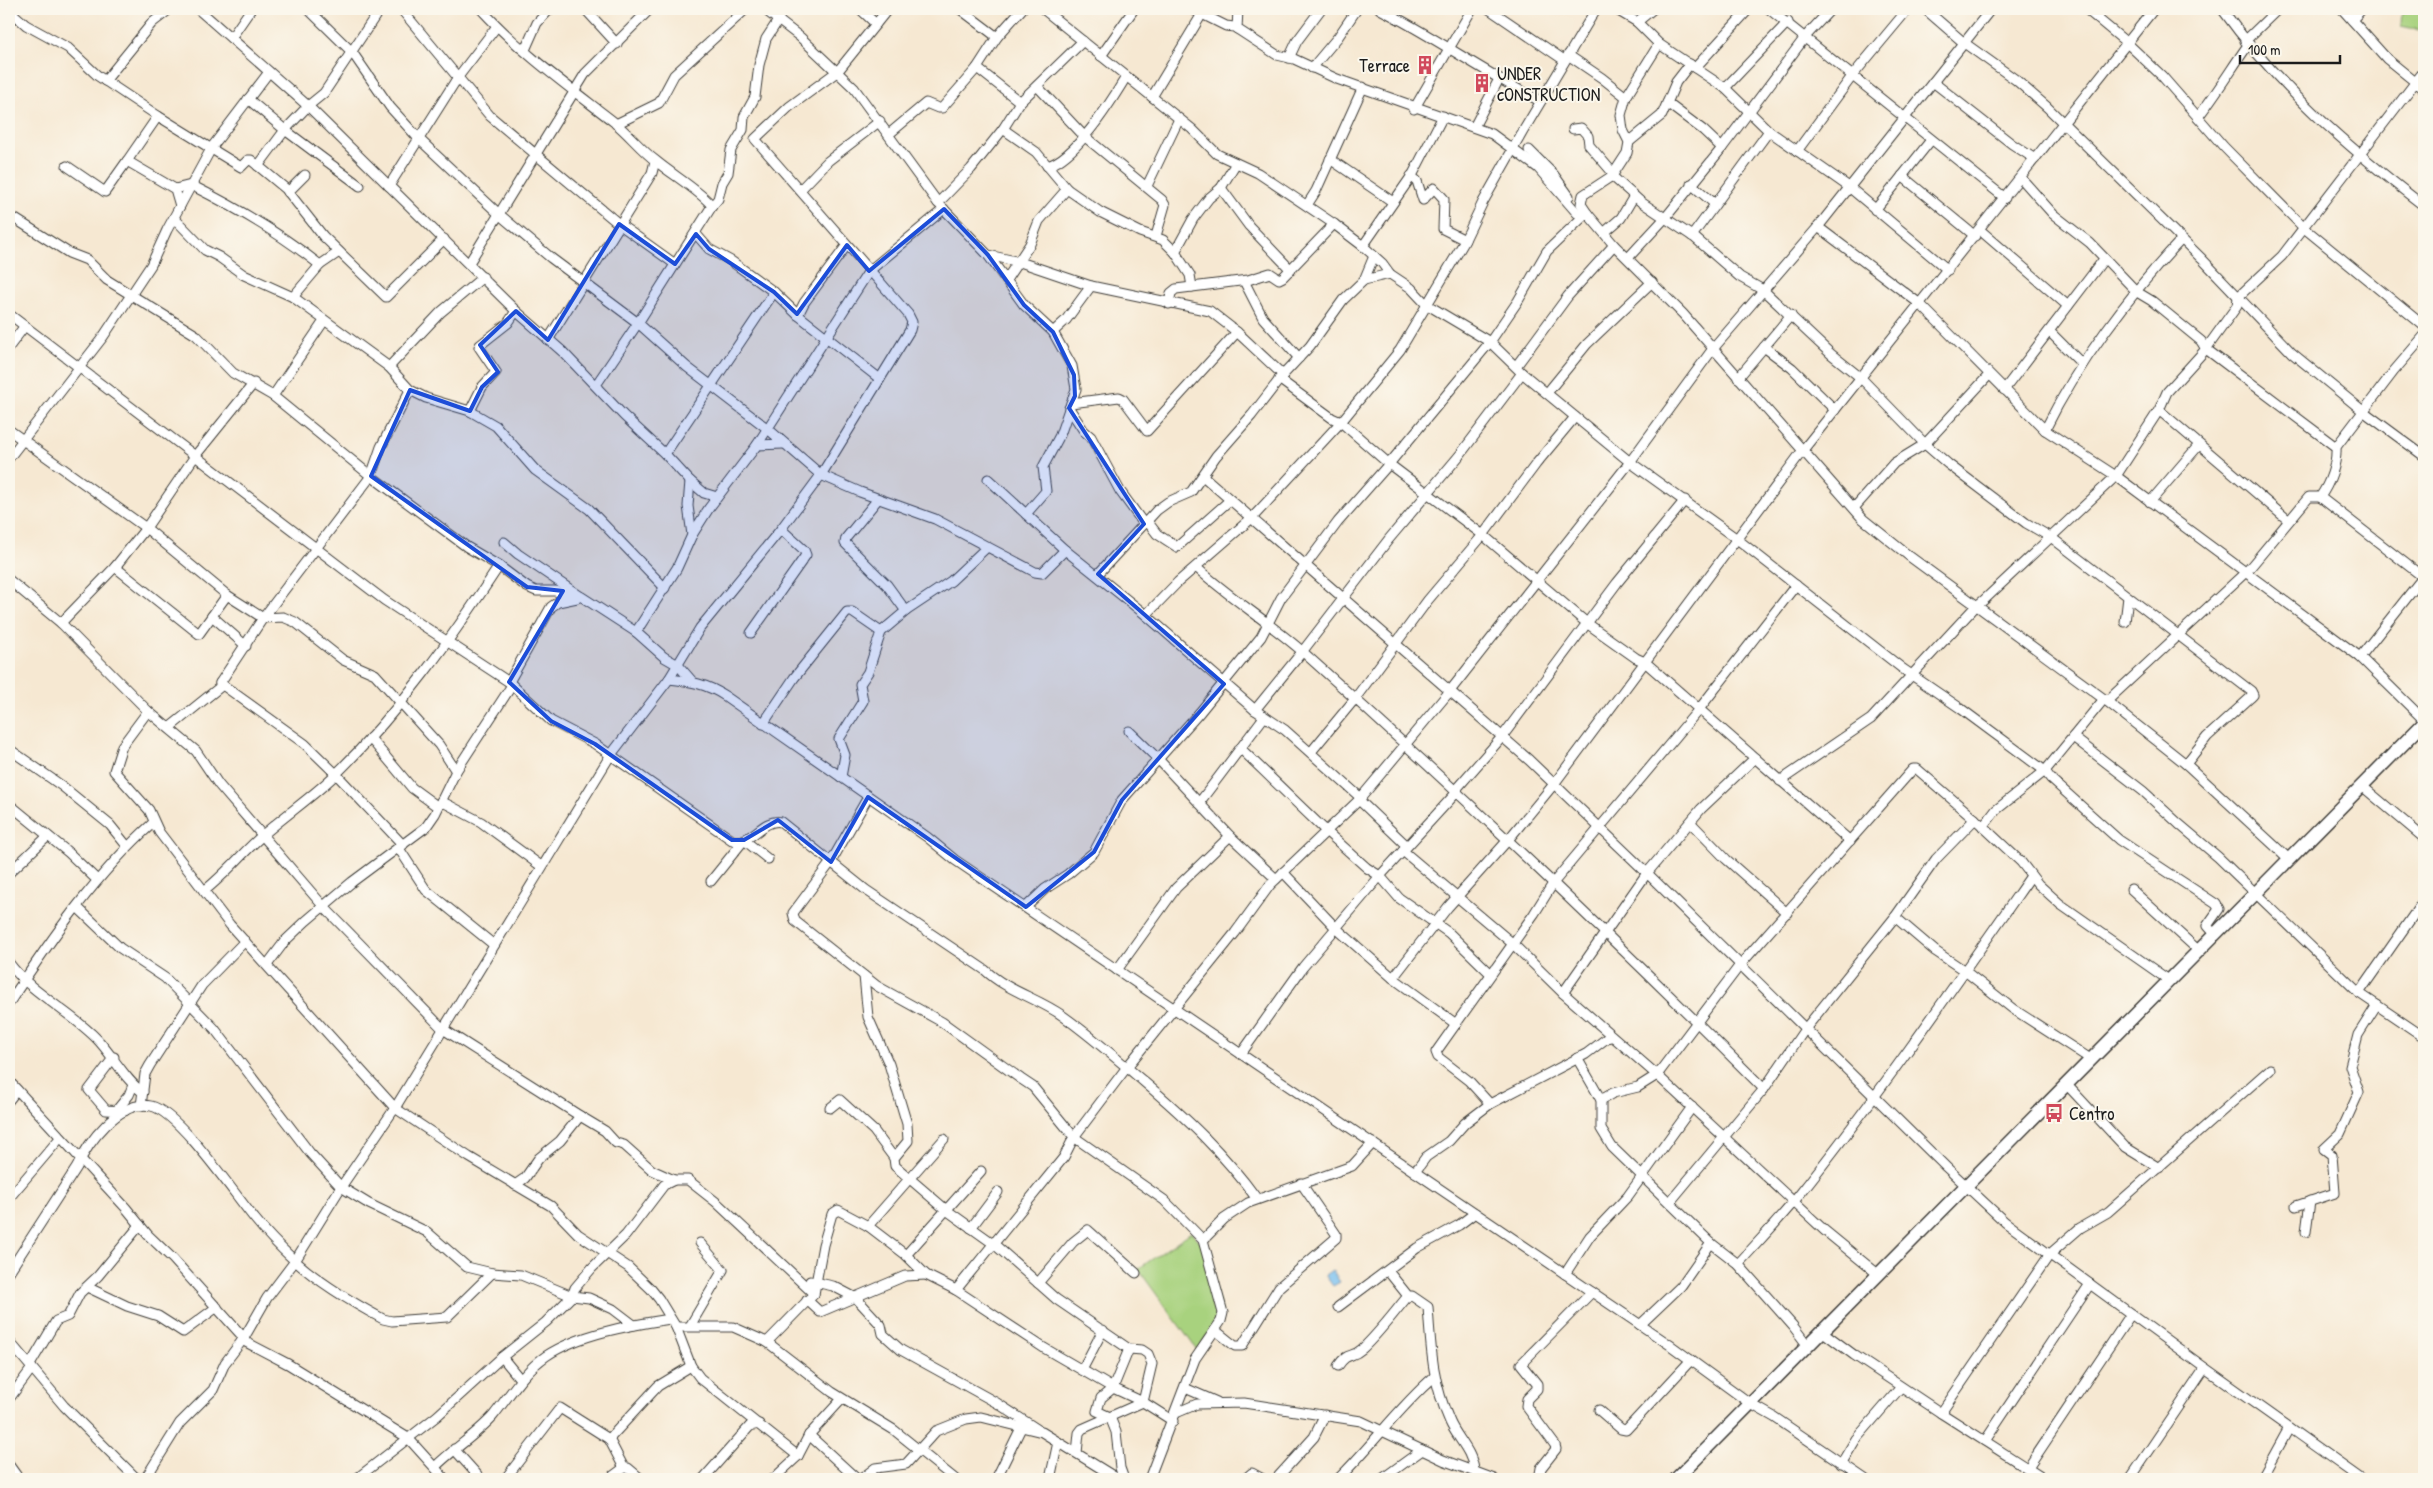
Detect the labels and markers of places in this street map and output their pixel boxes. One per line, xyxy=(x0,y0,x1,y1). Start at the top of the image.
place label: Terrace xyxy=(1359,53,1410,78)
building icon: Terrace xyxy=(1414,54,1436,76)
place label: UNDER cONSTRUCTION xyxy=(1497,61,1600,107)
building icon: UNDER cONSTRUCTION xyxy=(1471,72,1493,94)
place label: Centro xyxy=(2069,1101,2115,1126)
bus stop icon: Centro xyxy=(2043,1102,2065,1124)

